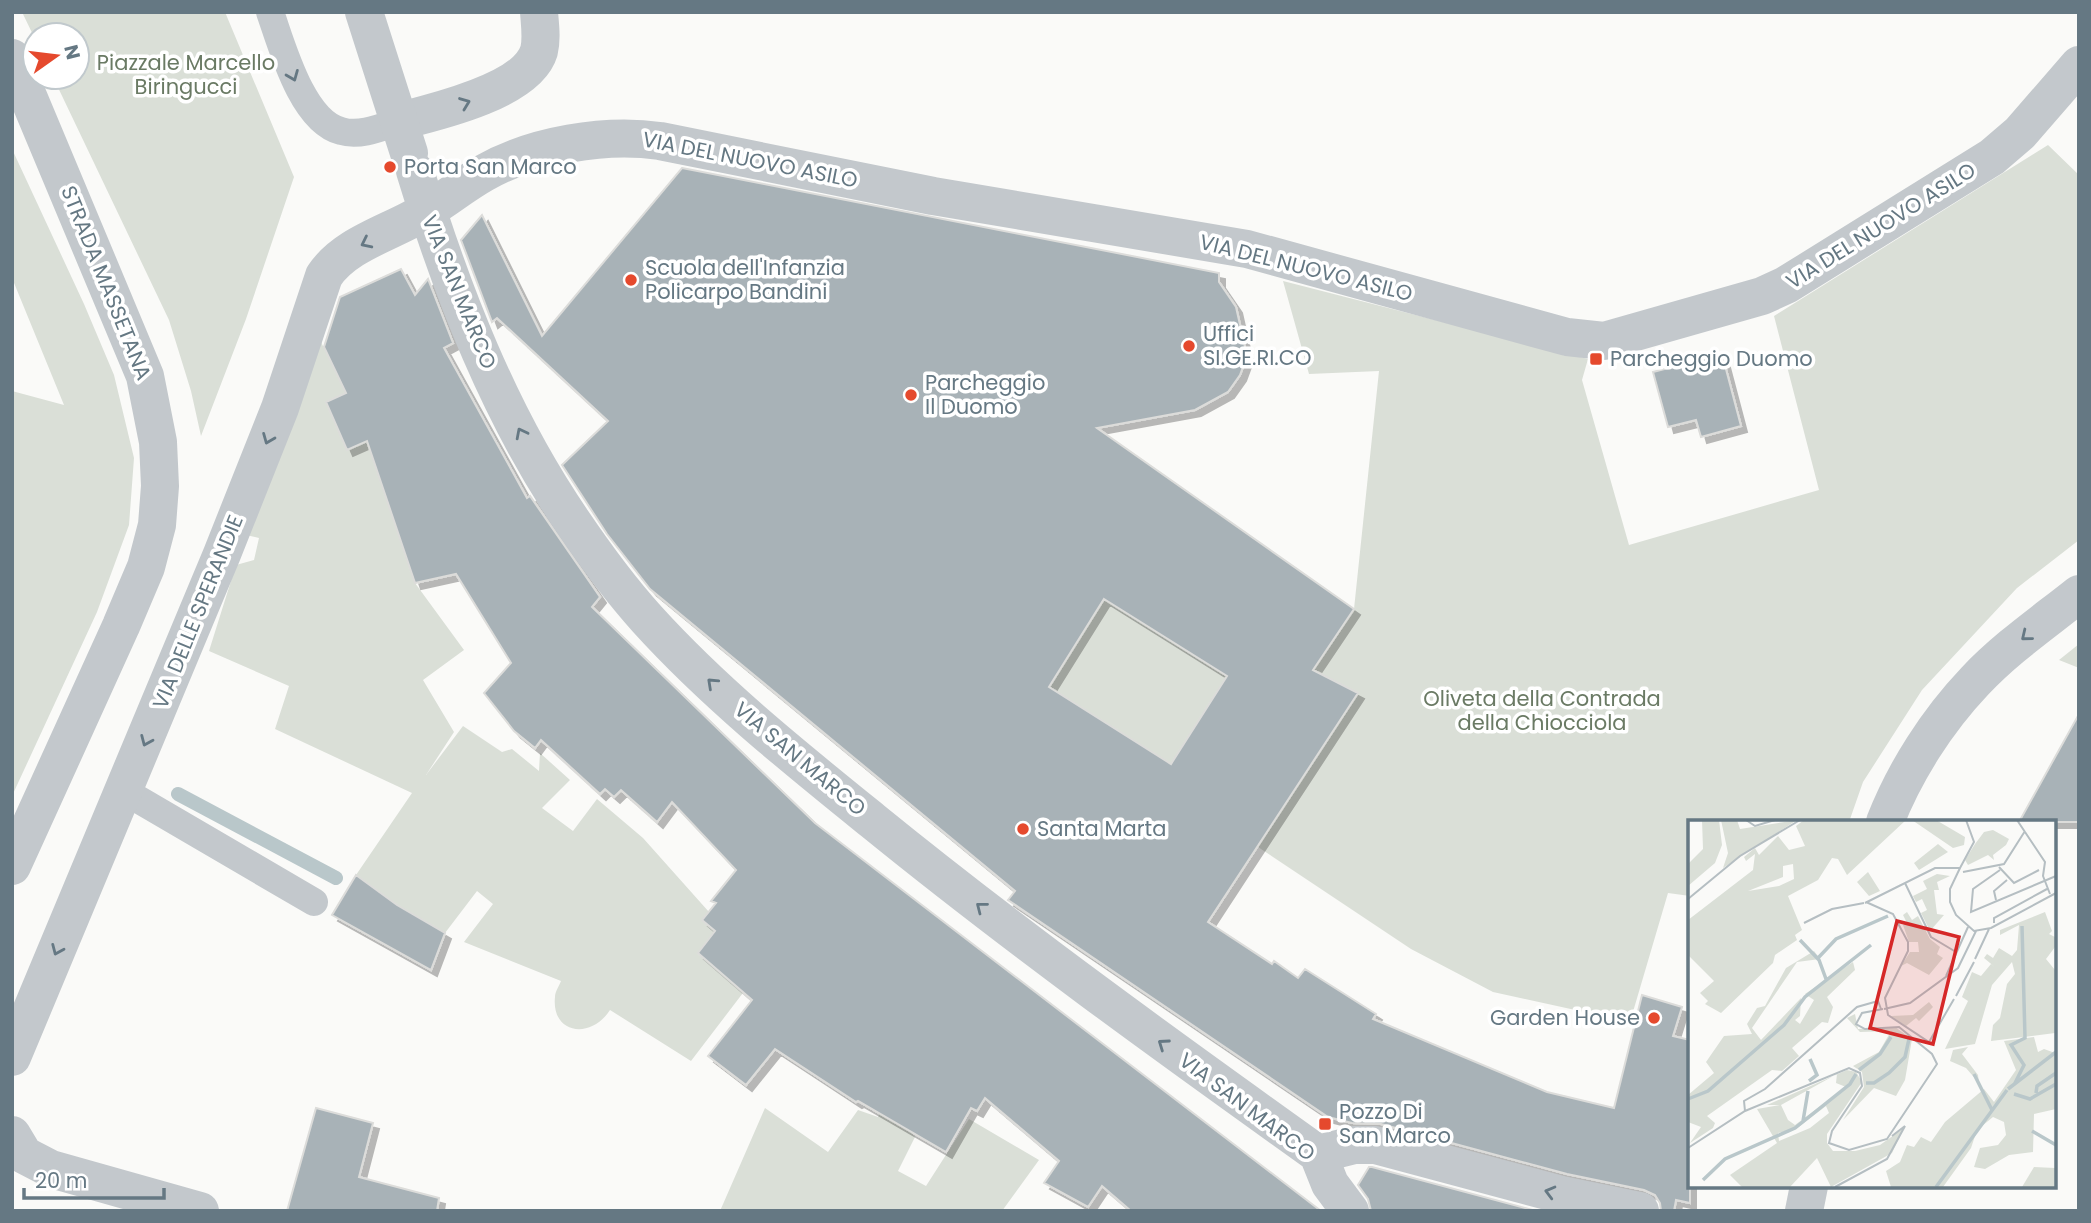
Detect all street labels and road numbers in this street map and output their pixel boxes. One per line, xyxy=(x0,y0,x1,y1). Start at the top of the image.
street label: VIA DEL NUOVO ASILO xyxy=(640,124,860,195)
street label: VIA DEL NUOVO ASILO xyxy=(1780,155,1981,296)
street label: STRADA MASSETANA xyxy=(54,181,159,384)
street label: VIA SAN MARCO xyxy=(415,210,504,373)
street label: VIA DEL NUOVO ASILO xyxy=(1197,227,1416,308)
street label: VIA DELLE SPERANDIE xyxy=(145,510,250,713)
street label: VIA SAN MARCO xyxy=(728,695,872,822)
street label: VIA SAN MARCO xyxy=(1173,1046,1321,1167)

